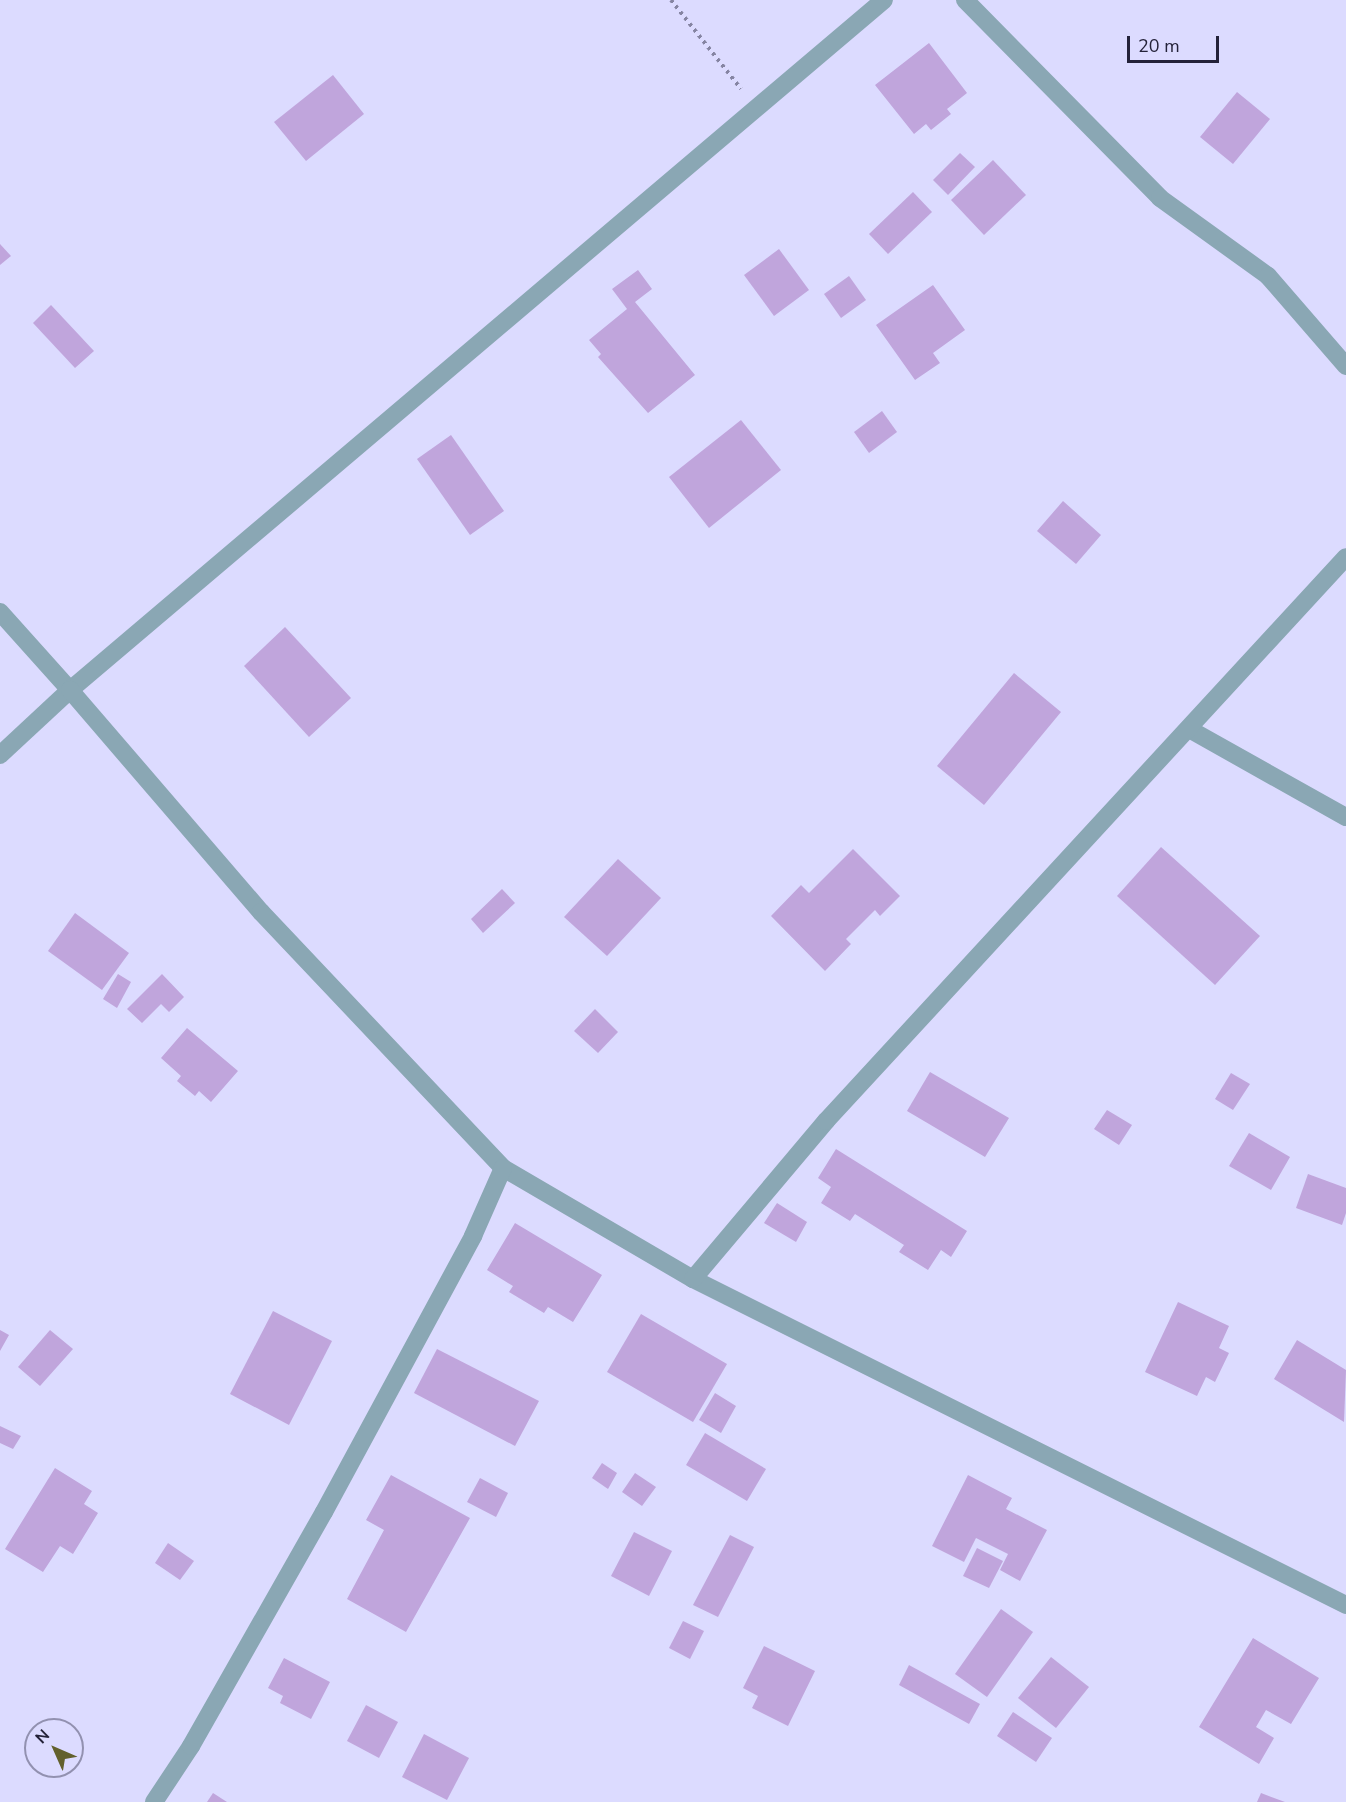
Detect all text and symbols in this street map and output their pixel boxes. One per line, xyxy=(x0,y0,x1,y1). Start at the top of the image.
scale bar xyxy=(1130,24,1222,62)
text: 20 m xyxy=(1138,34,1180,58)
north arrow xyxy=(24,1718,84,1778)
text: N xyxy=(31,1725,55,1749)

